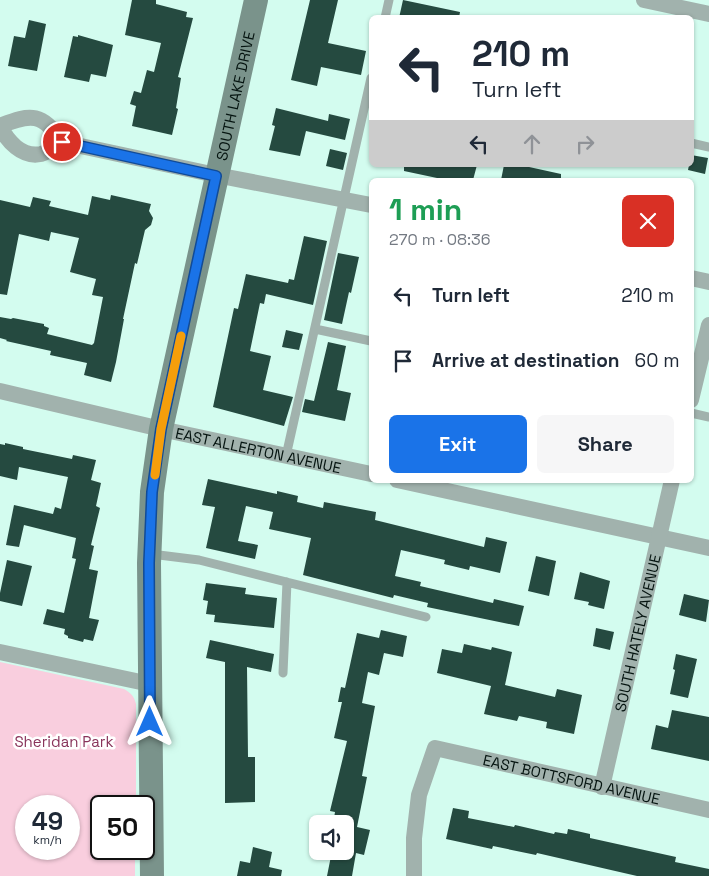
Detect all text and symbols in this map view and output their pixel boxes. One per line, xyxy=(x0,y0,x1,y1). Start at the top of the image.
street label: SOUTH LAKE DRIVE xyxy=(211,29,258,162)
text: 210 m xyxy=(472,32,570,76)
icon: left xyxy=(389,35,454,100)
text: Turn left xyxy=(472,75,562,103)
pin xyxy=(41,121,83,163)
icon: arrive xyxy=(48,128,76,156)
icon: left xyxy=(465,130,493,158)
icon: ahead xyxy=(518,130,546,158)
icon: right xyxy=(571,130,599,158)
text: 1 min xyxy=(389,190,462,229)
button: close xyxy=(622,195,674,247)
text: 270 m · 08:36 xyxy=(389,229,491,250)
icon: left xyxy=(389,282,417,310)
text: Turn left xyxy=(432,283,510,308)
text: 210 m xyxy=(621,283,674,308)
icon: arrive xyxy=(389,347,417,375)
text: Arrive at destination xyxy=(432,348,620,373)
text: 60 m xyxy=(635,348,680,373)
button: Exit xyxy=(389,415,527,473)
button: Share xyxy=(537,415,674,473)
street label: EAST ALLERTON AVENUE xyxy=(174,423,343,477)
street label: SOUTH HATELY AVENUE xyxy=(610,552,664,714)
position arrow xyxy=(123,695,175,747)
park label: Sheridan Park xyxy=(14,732,114,751)
street label: EAST BOTTSFORD AVENUE xyxy=(481,750,662,808)
speed limit sign: 50 xyxy=(90,795,155,860)
text: 49 xyxy=(32,805,63,837)
map controls xyxy=(309,815,354,860)
button: sound xyxy=(309,815,354,860)
text: km/h xyxy=(33,832,62,848)

